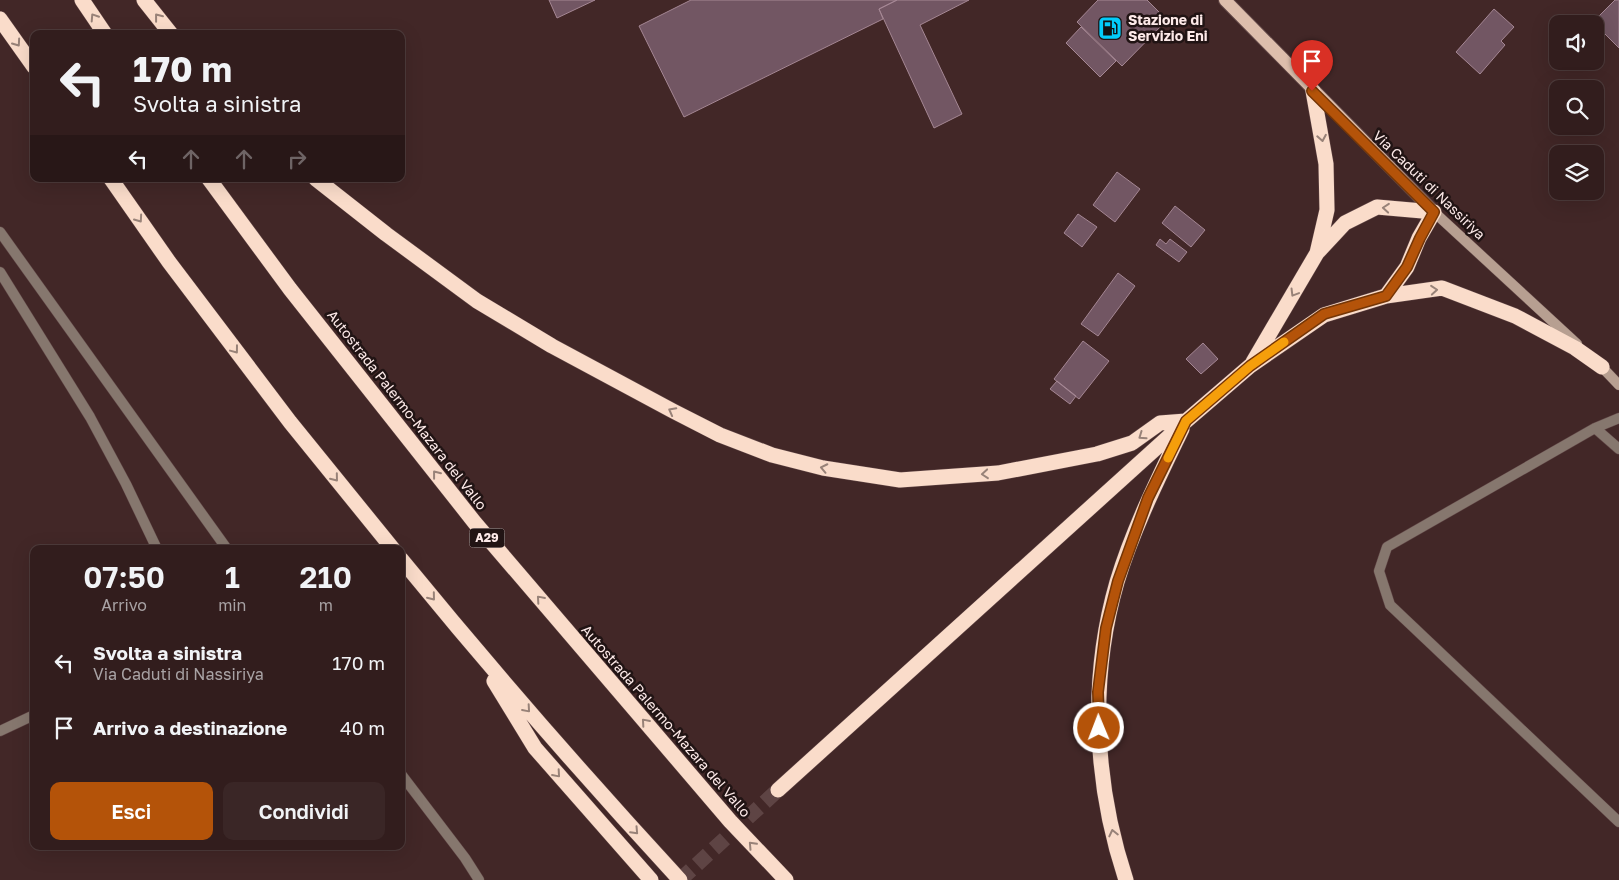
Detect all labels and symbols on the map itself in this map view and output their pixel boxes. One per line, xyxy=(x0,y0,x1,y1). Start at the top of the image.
place label: Stazione di Servizio Eni xyxy=(1128,11,1208,44)
one-way arrow xyxy=(90,13,100,22)
one-way arrow xyxy=(155,14,163,23)
fuel station icon: Stazione di Servizio Eni xyxy=(1097,15,1123,41)
one-way arrow xyxy=(11,37,20,47)
pin xyxy=(1291,40,1333,91)
street label: Via Caduti di Nassiriya xyxy=(1370,127,1489,243)
one-way arrow xyxy=(1316,134,1326,143)
one-way arrow xyxy=(1381,203,1389,214)
one-way arrow xyxy=(133,213,142,223)
one-way arrow xyxy=(1431,284,1439,295)
one-way arrow xyxy=(1290,288,1300,297)
street label: Autostrada Palermo-Mazara del Vallo xyxy=(324,306,491,513)
one-way arrow xyxy=(229,344,238,354)
one-way arrow xyxy=(669,407,678,417)
one-way arrow xyxy=(1138,430,1148,439)
one-way arrow xyxy=(819,463,828,473)
one-way arrow xyxy=(981,468,989,479)
one-way arrow xyxy=(433,470,442,480)
one-way arrow xyxy=(329,472,337,481)
road number: A29 xyxy=(470,528,504,548)
one-way arrow xyxy=(427,591,435,600)
one-way arrow xyxy=(536,595,545,604)
street label: Autostrada Palermo-Mazara del Vallo xyxy=(578,621,754,820)
position arrow xyxy=(1072,701,1124,753)
one-way arrow xyxy=(522,703,530,712)
one-way arrow xyxy=(642,719,651,728)
one-way arrow xyxy=(551,768,560,777)
one-way arrow xyxy=(629,825,638,834)
one-way arrow xyxy=(1108,828,1119,837)
one-way arrow xyxy=(749,841,758,850)

